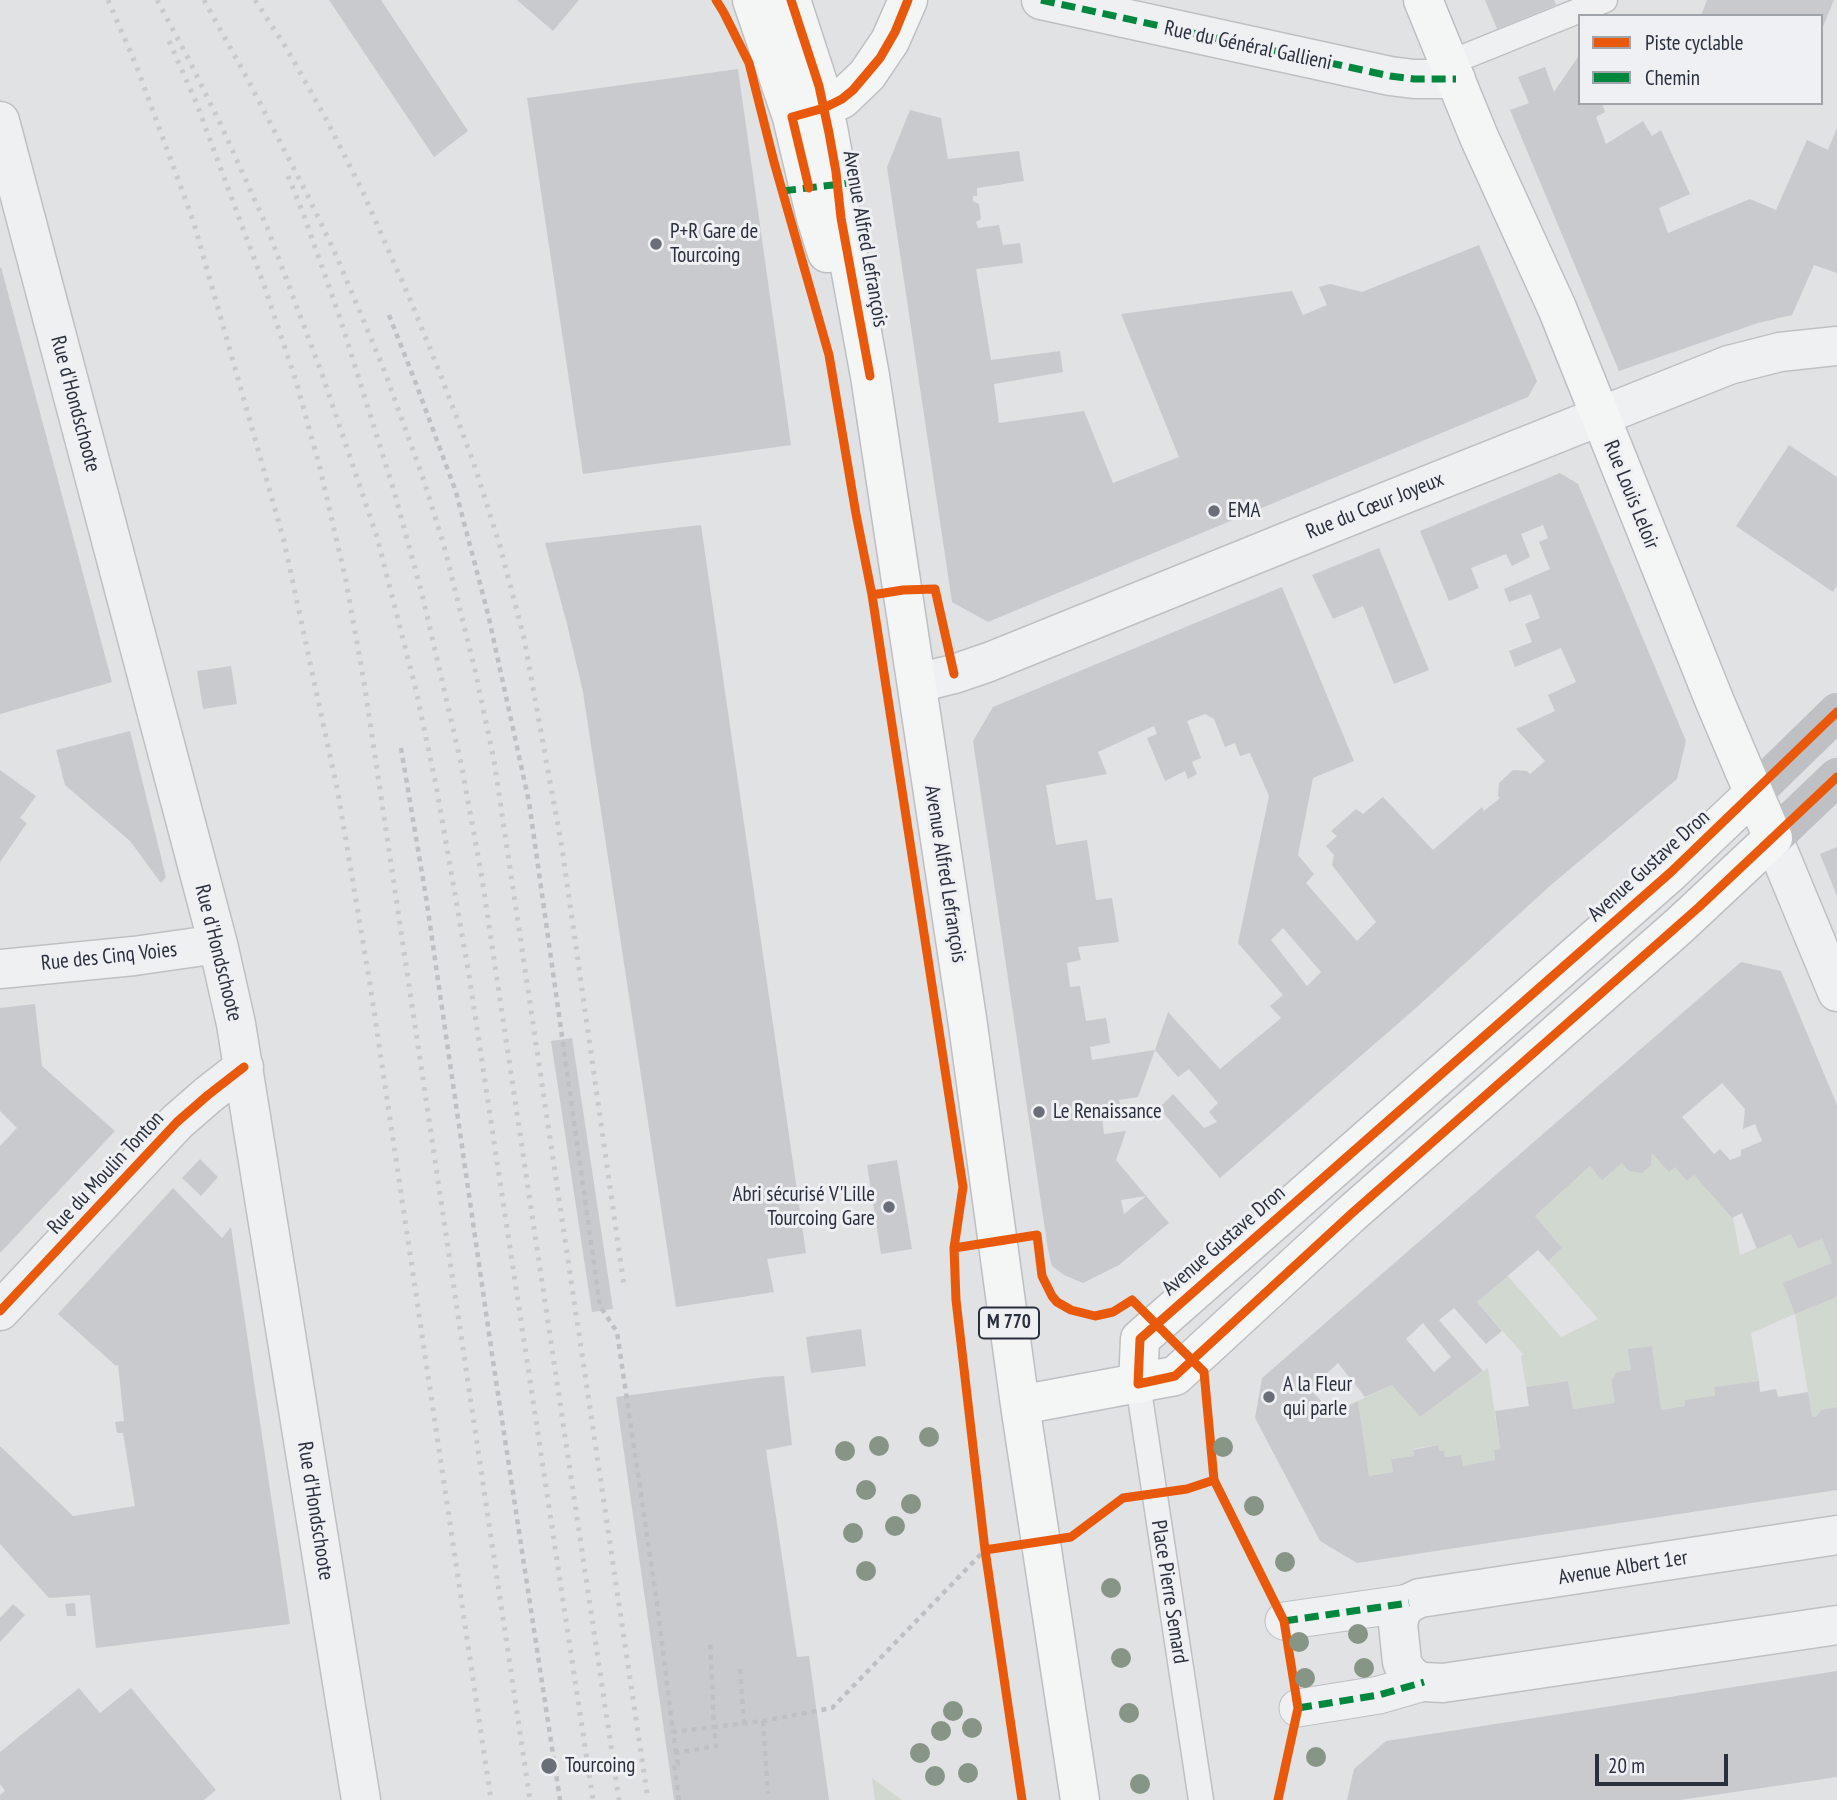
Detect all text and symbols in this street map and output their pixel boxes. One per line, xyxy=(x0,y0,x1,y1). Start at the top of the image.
legend xyxy=(1578,14,1823,105)
street label: Rue du Général Gallieni xyxy=(1162,16,1334,76)
text: Piste cyclable xyxy=(1645,29,1743,56)
text: Chemin xyxy=(1645,64,1700,91)
street label: Avenue Alfred Lefrançois xyxy=(837,149,893,329)
place label: P+R Gare de Tourcoing xyxy=(670,219,758,269)
marker: P+R Gare de Tourcoing xyxy=(648,236,664,252)
street label: Rue d'Hondschoote xyxy=(45,333,105,475)
street label: Rue Louis Leloir xyxy=(1598,437,1664,553)
street label: Rue du Cœur Joyeux xyxy=(1303,467,1447,545)
place label: EMA xyxy=(1228,498,1260,524)
marker: EMA xyxy=(1206,503,1222,519)
street label: Avenue Alfred Lefrançois xyxy=(919,784,971,964)
street label: Avenue Gustave Dron xyxy=(1583,805,1715,927)
street label: Rue d'Hondschoote xyxy=(189,882,247,1024)
street label: Rue des Cinq Voies xyxy=(40,937,178,977)
place label: Le Renaissance xyxy=(1053,1099,1162,1125)
marker: Le Renaissance xyxy=(1031,1104,1047,1120)
street label: Rue du Moulin Tonton xyxy=(43,1106,169,1240)
street label: Avenue Gustave Dron xyxy=(1157,1181,1291,1301)
place label: Abri sécurisé V'Lille Tourcoing Gare xyxy=(733,1182,875,1232)
marker: Abri sécurisé V'Lille Tourcoing Gare xyxy=(881,1199,897,1215)
road number: M 770 xyxy=(979,1308,1039,1338)
place label: A la Fleur qui parle xyxy=(1283,1372,1352,1422)
marker: A la Fleur qui parle xyxy=(1261,1389,1277,1405)
street label: Rue d'Hondschoote xyxy=(292,1440,338,1582)
street label: Place Pierre Semard xyxy=(1145,1518,1193,1666)
street label: Avenue Albert 1er xyxy=(1557,1545,1689,1591)
scale bar xyxy=(1599,1741,1732,1785)
text: 20 m xyxy=(1608,1752,1645,1779)
place label: Tourcoing xyxy=(565,1753,635,1779)
marker: Tourcoing xyxy=(539,1756,559,1776)

